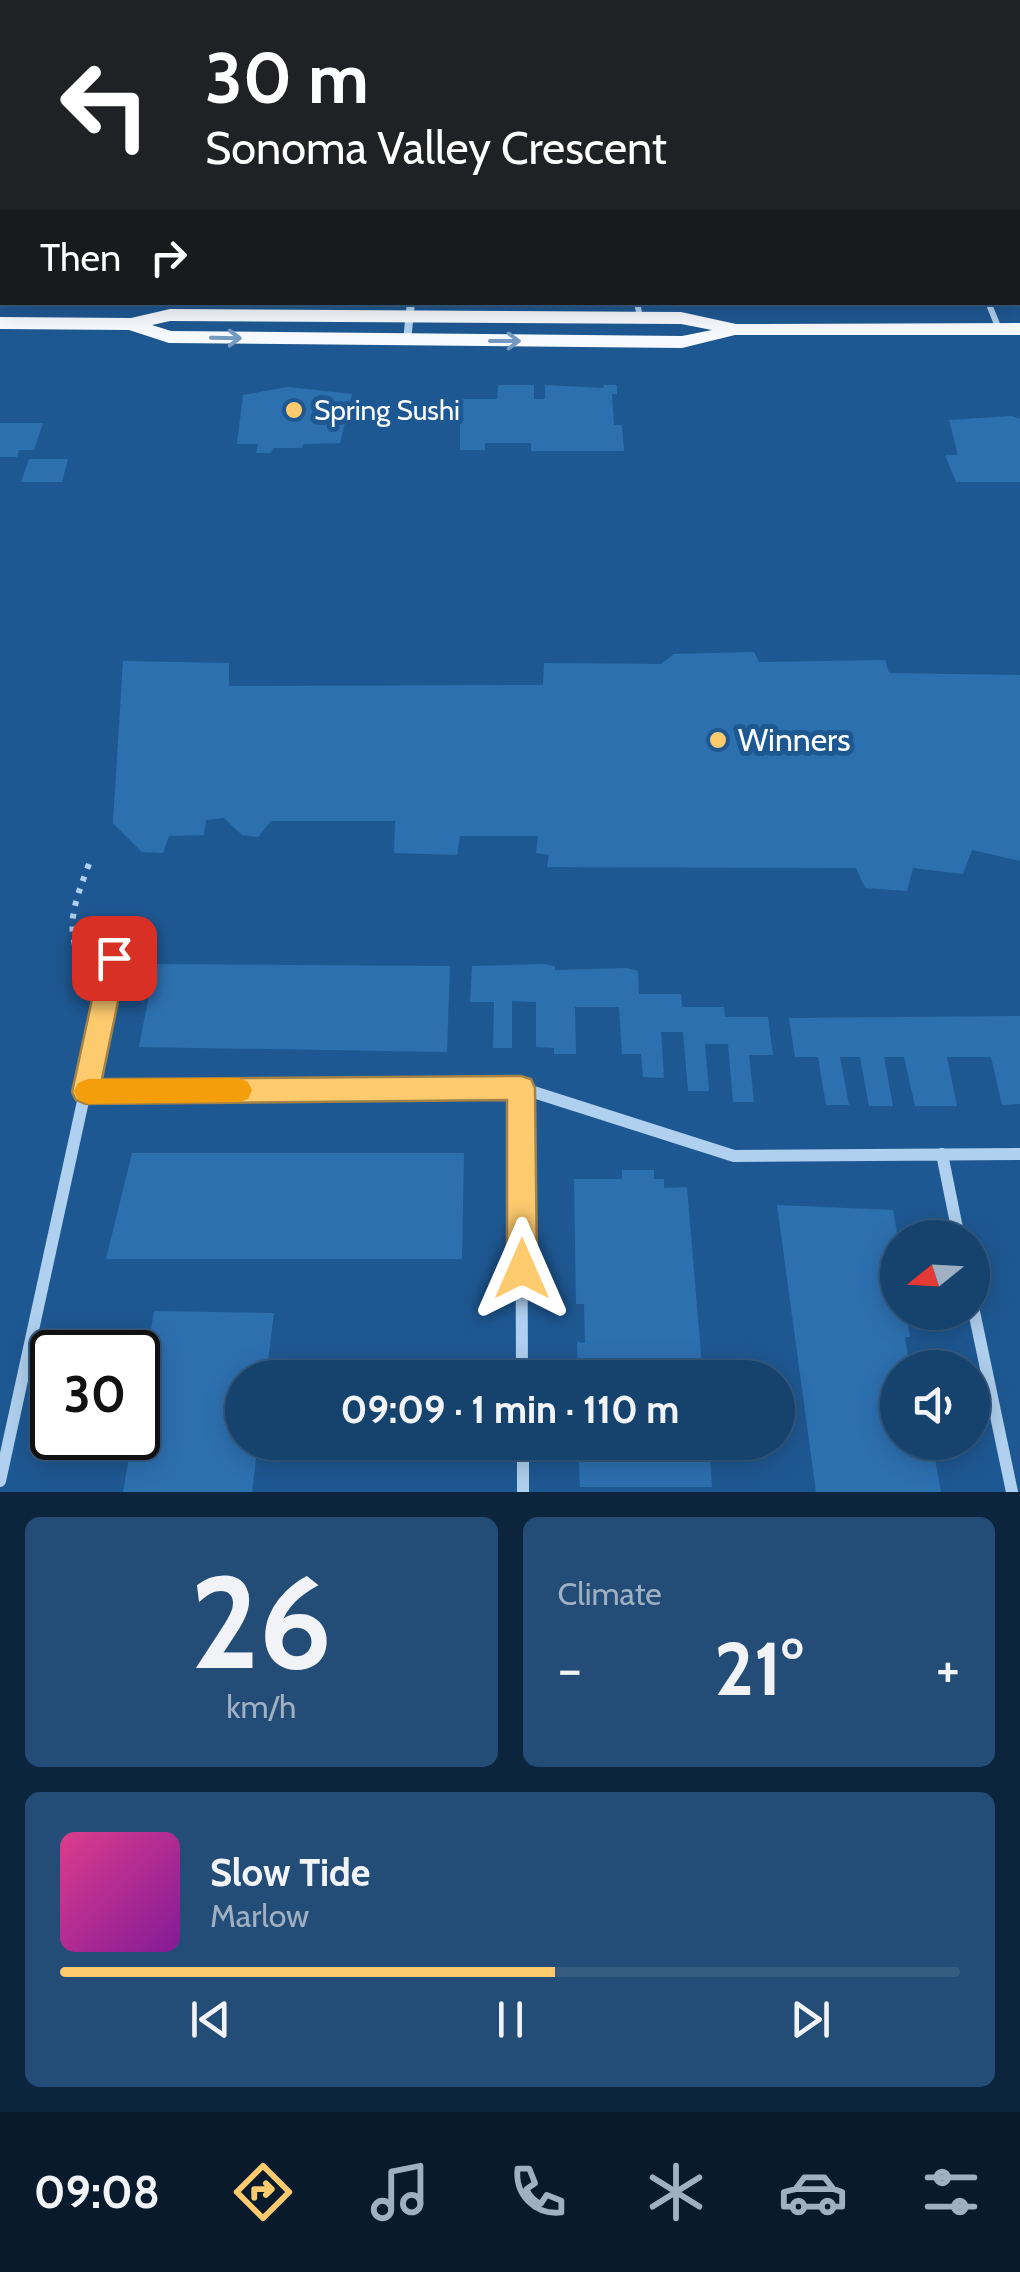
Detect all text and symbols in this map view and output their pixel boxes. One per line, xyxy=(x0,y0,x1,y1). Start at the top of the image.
text: 30 m xyxy=(205,35,369,121)
icon: left xyxy=(40,40,170,170)
text: Sonoma Valley Crescent xyxy=(205,121,667,175)
icon: right xyxy=(141,230,196,285)
text: Then xyxy=(40,234,121,281)
one-way arrow xyxy=(210,329,242,348)
one-way arrow xyxy=(488,332,520,350)
place label: Spring Sushi xyxy=(314,393,460,427)
marker: Spring Sushi xyxy=(283,399,305,421)
place label: Winners xyxy=(738,720,850,759)
marker: Winners xyxy=(707,729,729,751)
pin xyxy=(72,916,157,1001)
icon: arrive xyxy=(87,931,142,986)
position arrow xyxy=(470,1217,574,1321)
north arrow xyxy=(880,1220,990,1330)
map controls xyxy=(880,1220,990,1460)
speed limit sign: 30 xyxy=(30,1330,160,1460)
button: sound xyxy=(880,1350,990,1460)
text: 09:09 · 1 min · 110 m xyxy=(341,1386,679,1433)
text: 26 xyxy=(190,1543,332,1701)
text: Climate xyxy=(558,1574,662,1613)
text: 21° xyxy=(714,1623,803,1714)
text: − xyxy=(558,1635,582,1702)
text: + xyxy=(936,1635,960,1702)
text: km/h xyxy=(226,1687,296,1726)
text: Slow Tide xyxy=(210,1849,370,1896)
text: Marlow xyxy=(210,1896,309,1935)
icon: previous xyxy=(183,1992,238,2047)
icon: pause xyxy=(483,1992,538,2047)
icon: next xyxy=(783,1992,838,2047)
icon: directions xyxy=(228,2157,298,2227)
icon: music xyxy=(365,2157,435,2227)
icon: phone xyxy=(503,2157,573,2227)
icon: climate xyxy=(641,2157,711,2227)
icon: car xyxy=(778,2157,848,2227)
icon: filters xyxy=(916,2157,986,2227)
text: 09:08 xyxy=(34,2165,160,2219)

